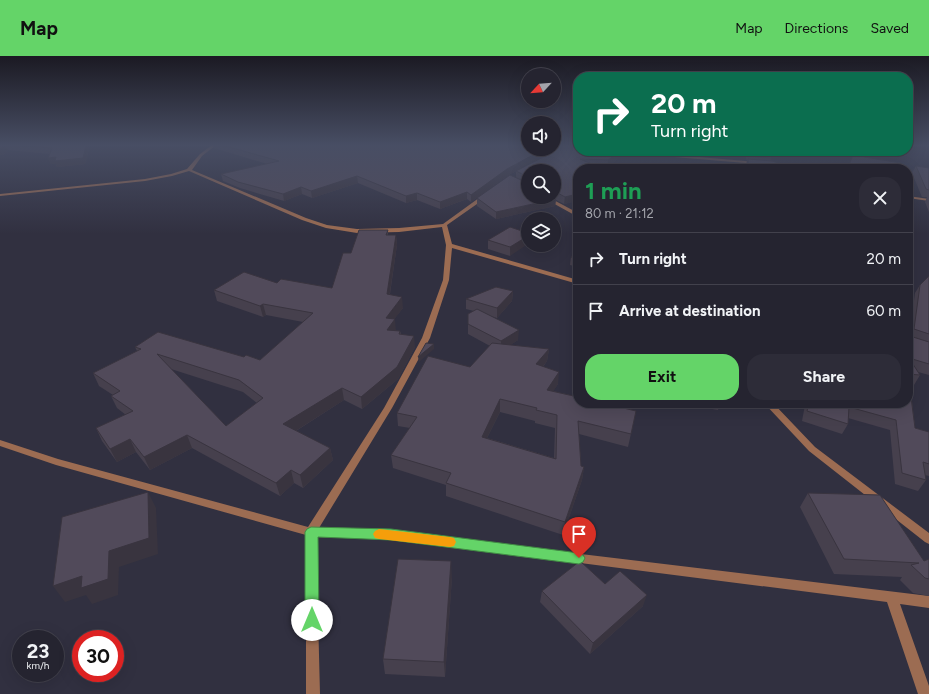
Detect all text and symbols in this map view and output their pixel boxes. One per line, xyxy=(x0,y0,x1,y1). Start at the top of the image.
text: Map xyxy=(20,17,58,40)
text: Map xyxy=(735,20,763,37)
text: Directions xyxy=(785,20,848,37)
text: Saved xyxy=(870,20,909,37)
north arrow xyxy=(521,68,561,108)
map controls xyxy=(521,68,561,252)
text: 20 m xyxy=(651,86,716,120)
icon: right xyxy=(585,88,637,140)
button: sound xyxy=(521,116,561,156)
text: Turn right xyxy=(651,120,728,142)
button: search xyxy=(521,164,561,204)
text: 1 min xyxy=(585,176,642,205)
button: close xyxy=(859,177,901,219)
text: 80 m · 21:12 xyxy=(585,206,654,221)
button: layers xyxy=(521,212,561,252)
icon: right xyxy=(585,248,607,270)
text: Turn right xyxy=(619,250,687,268)
text: 20 m xyxy=(867,250,901,268)
icon: arrive xyxy=(585,300,607,322)
text: Arrive at destination xyxy=(619,302,760,320)
text: 60 m xyxy=(866,302,901,320)
button: Exit xyxy=(585,354,739,400)
button: Share xyxy=(747,354,901,400)
pin xyxy=(562,517,596,558)
icon: arrive xyxy=(568,523,590,545)
position arrow xyxy=(291,599,333,641)
speed limit sign: 30 xyxy=(72,630,124,682)
text: 23 xyxy=(27,639,49,663)
text: km/h xyxy=(27,659,49,672)

